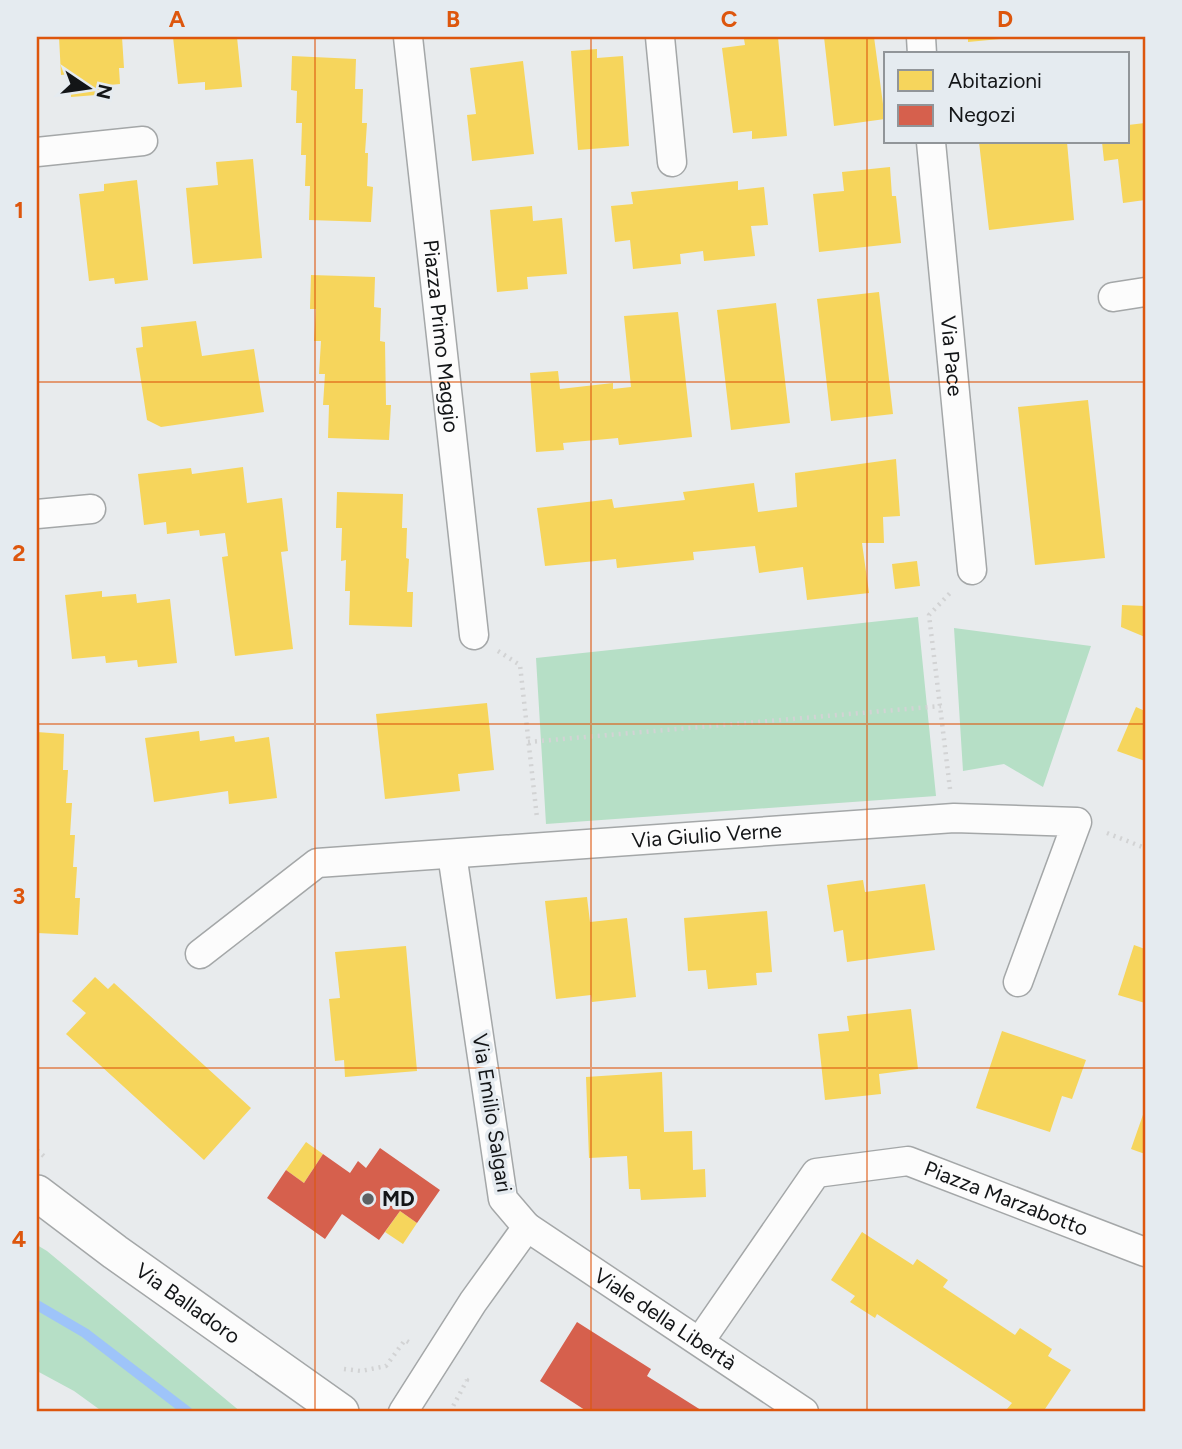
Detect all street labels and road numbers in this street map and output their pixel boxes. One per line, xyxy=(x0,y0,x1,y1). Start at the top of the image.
street label: Piazza Primo Maggio xyxy=(418,238,465,434)
street label: Via Pace xyxy=(936,315,968,397)
street label: Via Giulio Verne xyxy=(631,817,783,853)
street label: Via Emilio Salgari xyxy=(468,1032,517,1194)
street label: Piazza Marzabotto xyxy=(921,1155,1092,1241)
street label: Via Balladoro xyxy=(131,1257,245,1349)
street label: Viale della Libertà xyxy=(590,1262,741,1375)

